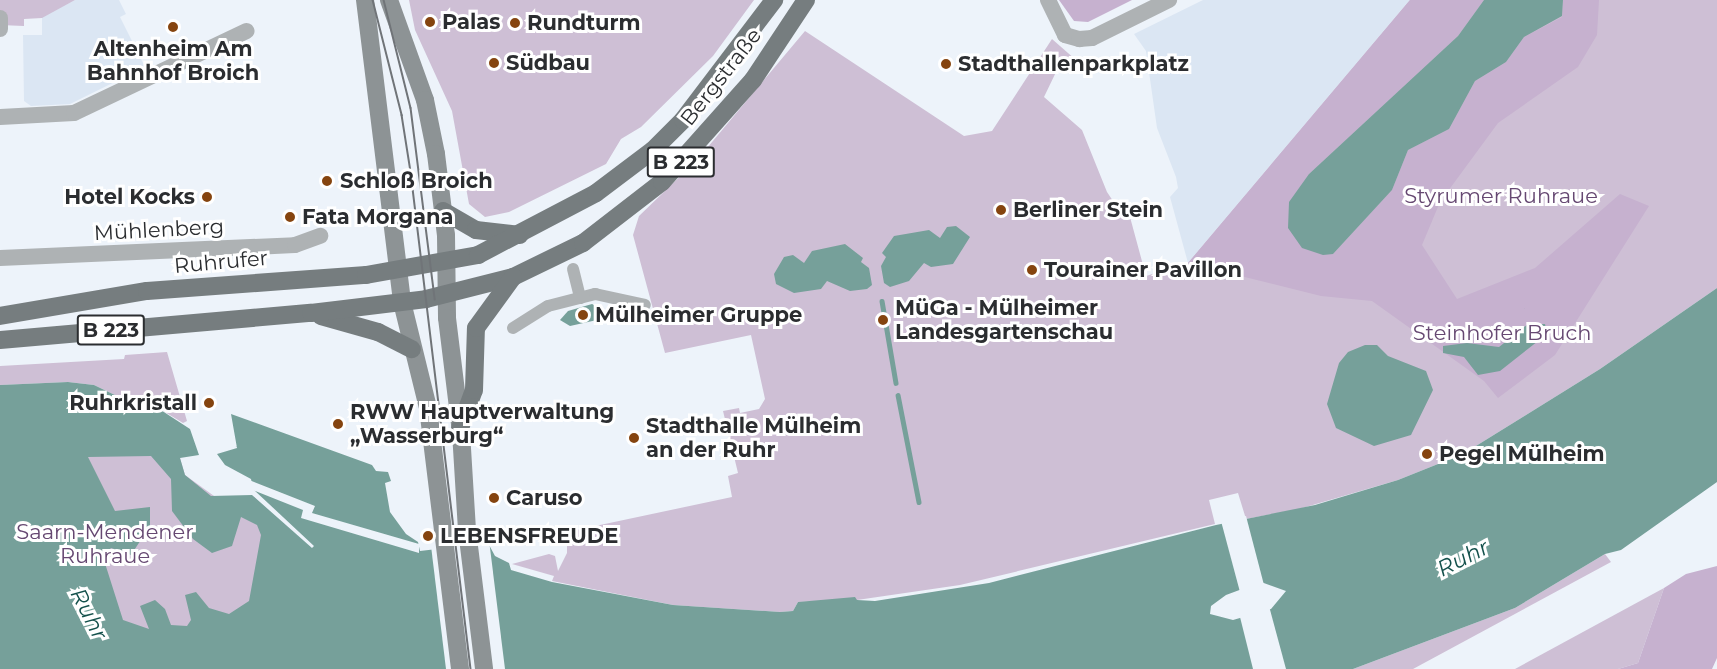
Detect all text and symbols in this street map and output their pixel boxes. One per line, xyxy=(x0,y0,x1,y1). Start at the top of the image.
place label: Palas xyxy=(442,9,500,35)
place label: Rundturm xyxy=(527,10,641,36)
marker: Palas xyxy=(423,15,437,29)
marker: Rundturm xyxy=(508,16,522,30)
marker: Altenheim Am Bahnhof Broich xyxy=(166,20,180,34)
street label: Bergstraße xyxy=(675,23,767,131)
place label: Altenheim Am Bahnhof Broich xyxy=(87,36,259,86)
place label: Südbau xyxy=(506,50,590,76)
place label: Stadthallenparkplatz xyxy=(958,51,1189,77)
marker: Südbau xyxy=(487,56,501,70)
marker: Stadthallenparkplatz xyxy=(939,57,953,71)
road number: B 223 xyxy=(646,145,716,179)
place label: Schloß Broich xyxy=(340,168,493,194)
marker: Schloß Broich xyxy=(318,172,336,190)
park label: Styrumer Ruhraue xyxy=(1404,183,1598,209)
place label: Hotel Kocks xyxy=(64,184,195,210)
marker: Hotel Kocks xyxy=(200,190,214,204)
place label: Berliner Stein xyxy=(1013,197,1163,223)
marker: Berliner Stein xyxy=(994,203,1008,217)
place label: Fata Morgana xyxy=(302,204,454,230)
marker: Fata Morgana xyxy=(283,210,297,224)
street label: Mühlenberg xyxy=(93,214,225,246)
street label: Ruhrufer xyxy=(173,245,269,279)
place label: Tourainer Pavillon xyxy=(1044,257,1242,283)
marker: Tourainer Pavillon xyxy=(1025,263,1039,277)
place label: MüGa - Mülheimer Landesgartenschau xyxy=(895,295,1113,345)
place label: Mülheimer Gruppe xyxy=(595,302,802,328)
marker: Mülheimer Gruppe xyxy=(576,308,590,322)
road number: B 223 xyxy=(76,313,146,347)
marker: MüGa - Mülheimer Landesgartenschau xyxy=(876,313,890,327)
park label: Steinhofer Bruch xyxy=(1413,320,1591,346)
place label: Ruhrkristall xyxy=(69,390,197,416)
marker: Ruhrkristall xyxy=(202,396,216,410)
place label: RWW Hauptverwaltung „Wasserburg“ xyxy=(350,399,614,449)
place label: Stadthalle Mülheim an der Ruhr xyxy=(646,413,861,463)
marker: RWW Hauptverwaltung „Wasserburg“ xyxy=(331,417,345,431)
marker: Stadthalle Mülheim an der Ruhr xyxy=(627,431,641,445)
place label: Pegel Mülheim xyxy=(1439,441,1605,467)
marker: Pegel Mülheim xyxy=(1420,447,1434,461)
place label: Caruso xyxy=(506,485,582,511)
marker: Caruso xyxy=(487,491,501,505)
park label: Saarn-Mendener Ruhraue xyxy=(16,519,194,569)
place label: LEBENSFREUDE xyxy=(440,523,618,549)
marker: LEBENSFREUDE xyxy=(421,529,435,543)
water label: Ruhr xyxy=(1433,534,1493,582)
water label: Ruhr xyxy=(65,584,113,644)

